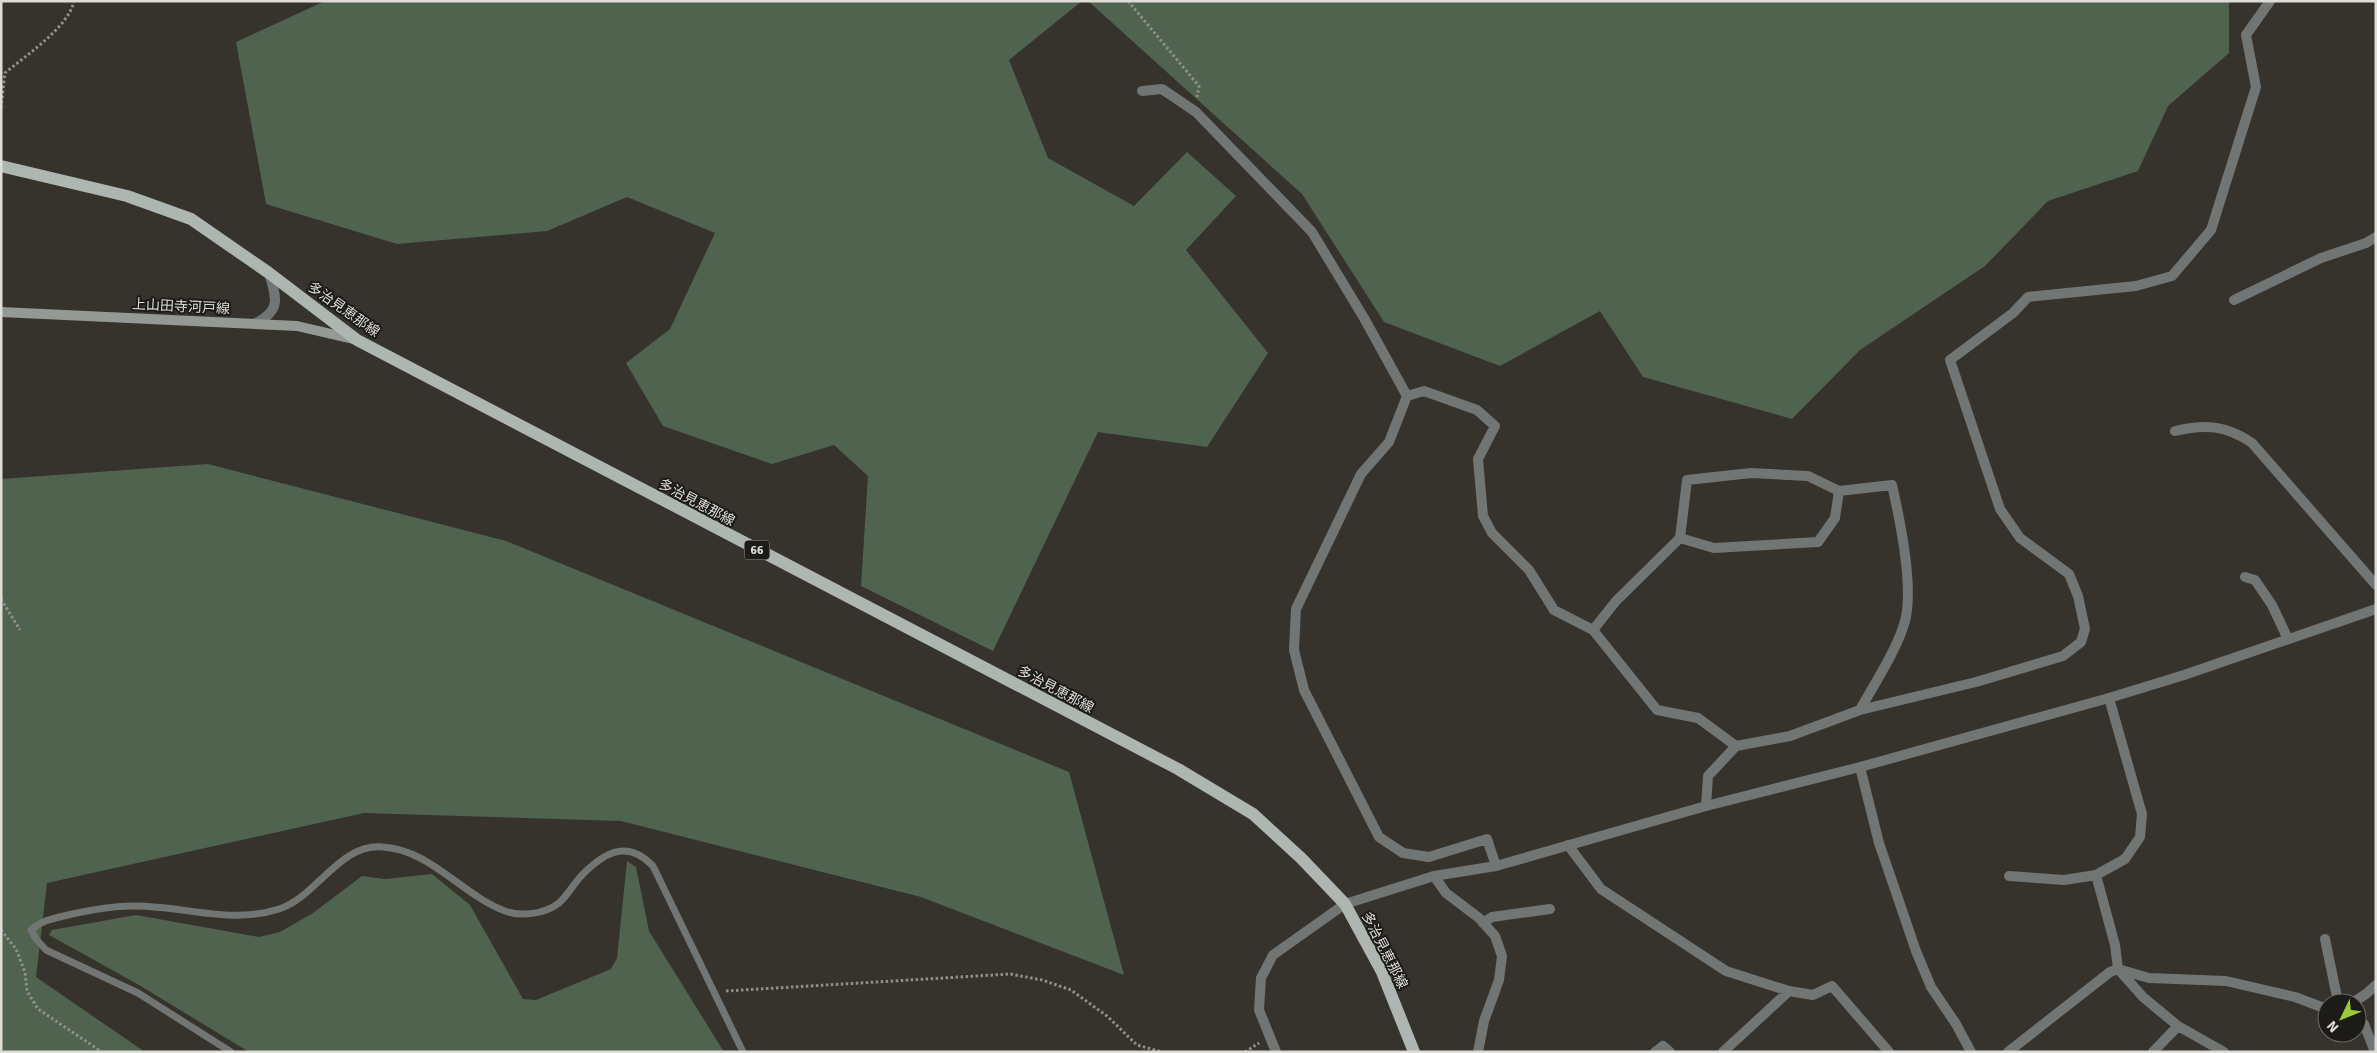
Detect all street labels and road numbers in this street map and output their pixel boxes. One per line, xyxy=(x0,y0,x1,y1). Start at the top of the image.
street label: 多治見恵那線 xyxy=(304,278,383,340)
street label: 上山田寺河戸線 xyxy=(132,295,230,318)
street label: 多治見恵那線 xyxy=(656,475,738,530)
road number: 66 xyxy=(744,540,770,560)
street label: 多治見恵那線 xyxy=(1015,662,1097,717)
street label: 多治見恵那線 xyxy=(1358,909,1411,992)

